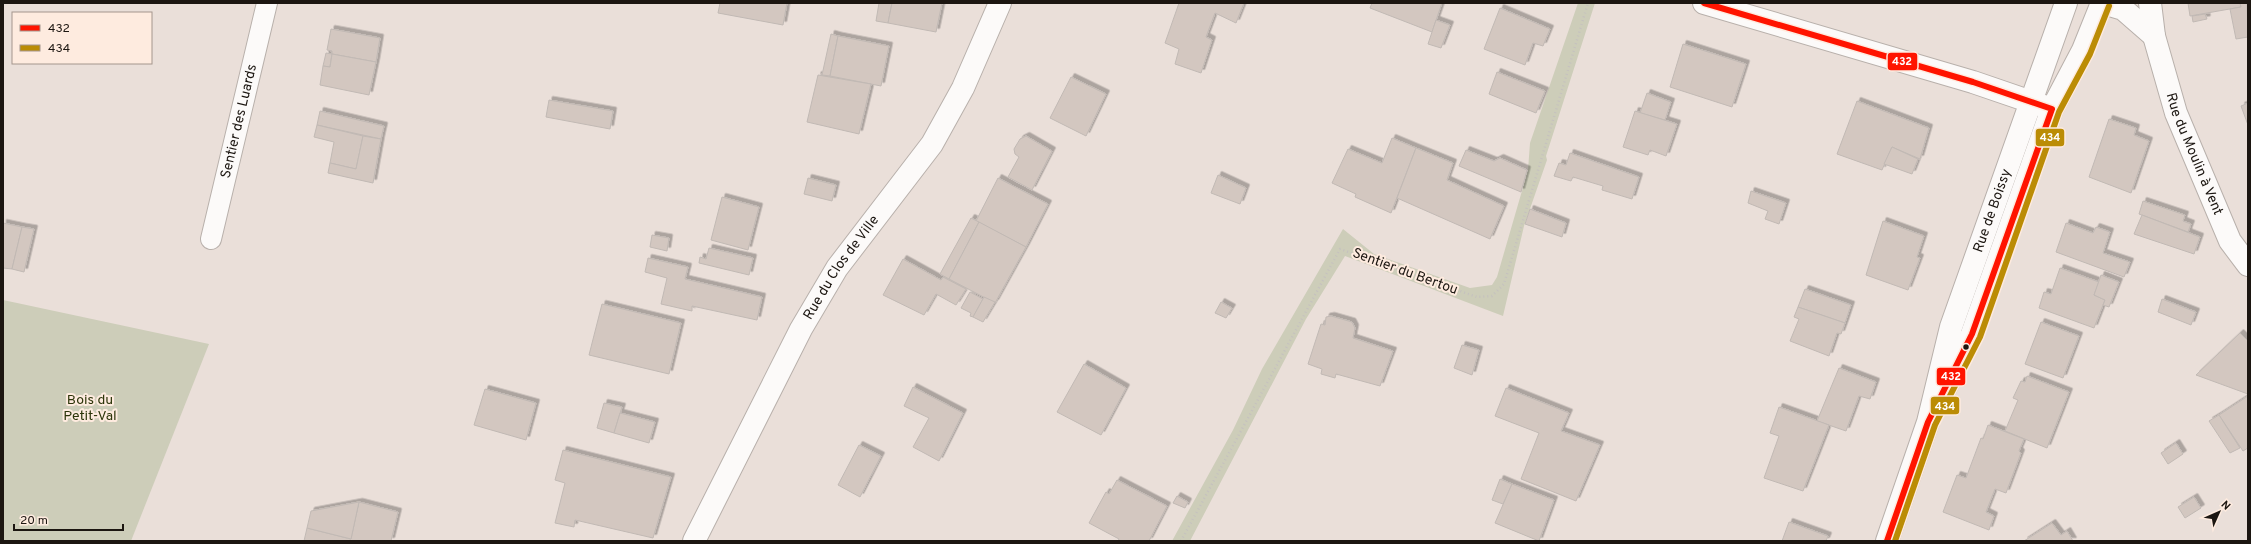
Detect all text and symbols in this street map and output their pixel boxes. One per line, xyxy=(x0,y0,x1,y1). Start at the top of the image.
legend xyxy=(12,12,152,64)
text: 432 xyxy=(48,21,70,37)
text: 434 xyxy=(48,41,70,57)
line badge: 432 xyxy=(1887,52,1918,71)
text: 432 xyxy=(1892,55,1912,69)
street label: Sentier des Luards xyxy=(217,63,261,180)
street label: Rue du Moulin à Vent xyxy=(2162,91,2227,218)
line badge: 434 xyxy=(2035,128,2065,147)
text: 434 xyxy=(2040,131,2060,145)
street label: Rue de Boissy xyxy=(1970,167,2015,255)
street label: Rue du Clos de Ville xyxy=(800,212,883,323)
street label: Sentier du Bertou xyxy=(1350,245,1460,299)
unlabelled marker xyxy=(1961,342,1971,352)
line badge: 432 xyxy=(1936,367,1966,386)
text: 432 xyxy=(1941,370,1961,384)
park label: Bois du Petit-Val xyxy=(63,392,117,425)
line badge: 434 xyxy=(1930,396,1960,415)
text: 434 xyxy=(1935,400,1955,414)
north arrow xyxy=(2199,492,2239,532)
text: N xyxy=(2218,498,2233,513)
scale bar xyxy=(14,506,123,532)
text: 20 m xyxy=(20,513,48,529)

